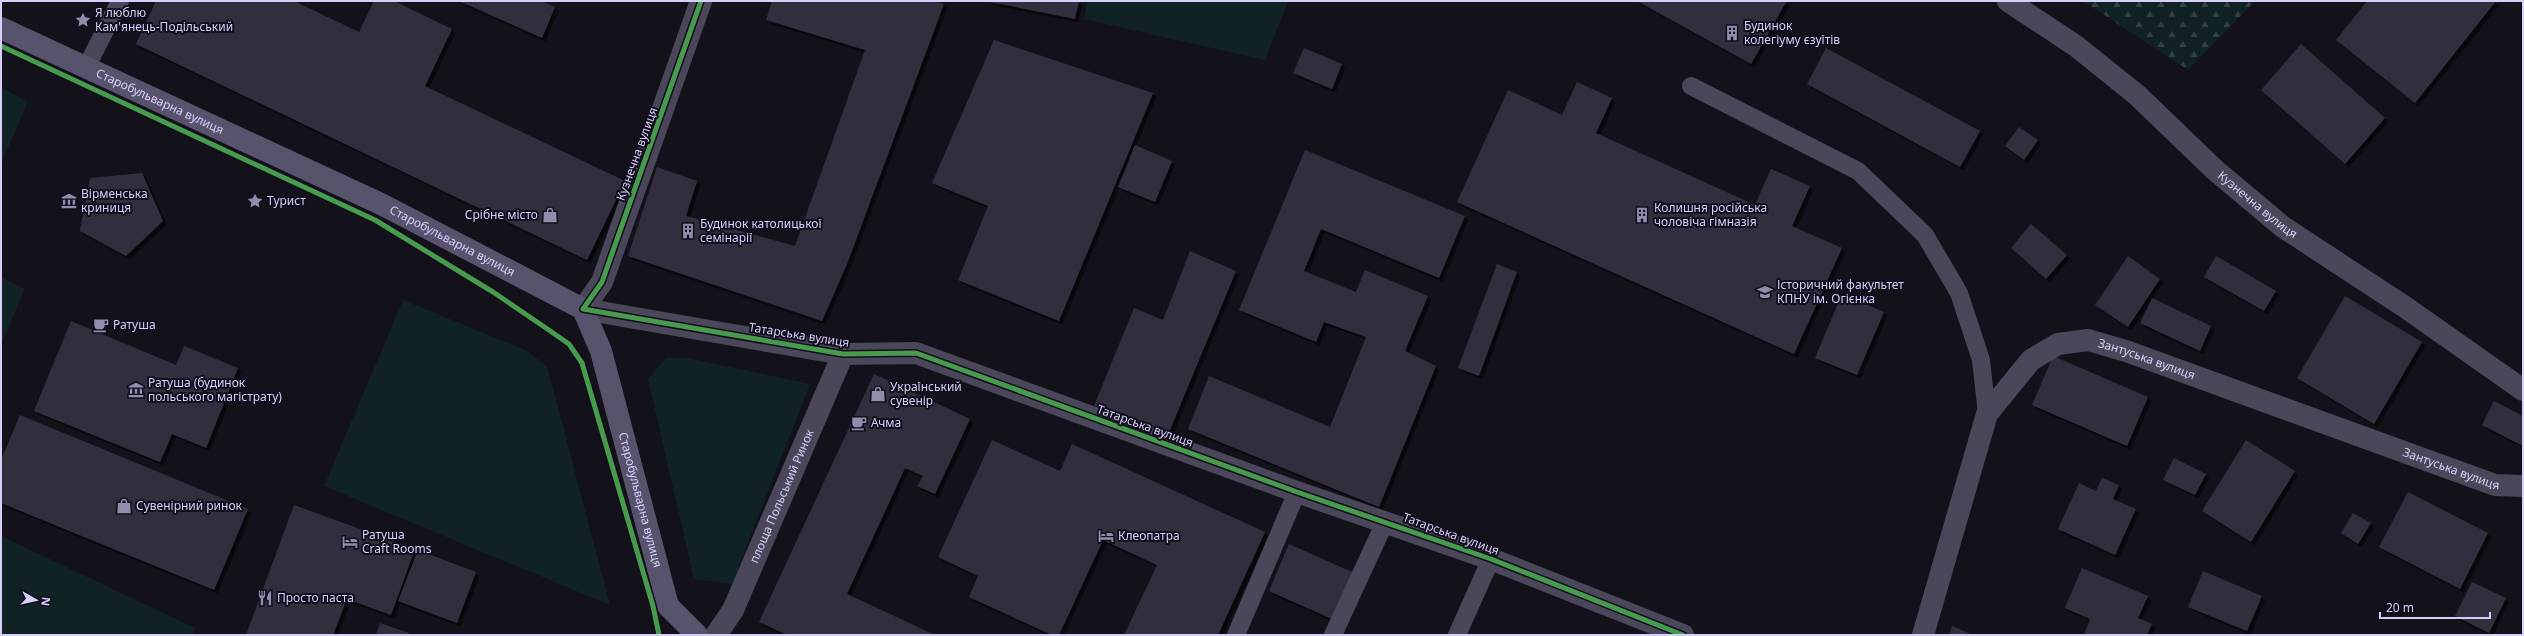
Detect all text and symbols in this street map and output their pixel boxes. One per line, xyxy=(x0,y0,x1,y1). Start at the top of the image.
place label: Я люблю Кам'янець-Подільський xyxy=(95,4,233,35)
place icon: Я люблю Кам'янець-Подільський xyxy=(74,11,92,29)
place label: Будинок колегіуму єзуїтів xyxy=(1744,17,1840,48)
building icon: Будинок колегіуму єзуїтів xyxy=(1723,24,1741,42)
street label: Старобульварна вулиця xyxy=(93,64,227,138)
street label: Кузнечна вулиця xyxy=(612,105,661,203)
street label: Кузнечна вулиця xyxy=(2214,167,2301,242)
place label: Вірменська криниця xyxy=(81,185,148,216)
museum icon: Вірменська криниця xyxy=(60,192,78,210)
place icon: Турист xyxy=(246,192,264,210)
place label: Турист xyxy=(267,192,306,209)
place label: Колишня російська чоловіча гімназія xyxy=(1654,199,1767,230)
street label: Старобульварна вулиця xyxy=(387,201,518,280)
place label: Срібне місто xyxy=(465,206,538,223)
shop icon: Срібне місто xyxy=(541,206,559,224)
building icon: Колишня російська чоловіча гімназія xyxy=(1633,206,1651,224)
place label: Будинок католицької семінарії xyxy=(700,215,822,246)
building icon: Будинок католицької семінарії xyxy=(679,222,697,240)
place label: Історичний факультет КПНУ ім. Огієнка xyxy=(1777,276,1904,307)
school or university icon: Історичний факультет КПНУ ім. Огієнка xyxy=(1756,283,1774,301)
cafe icon: Ратуша xyxy=(92,316,110,334)
place label: Ратуша xyxy=(113,316,156,333)
street label: Татарська вулиця xyxy=(748,318,851,351)
street label: Зантуська вулиця xyxy=(2096,334,2198,383)
place label: Ратуша (будинок польського магістрату) xyxy=(148,374,282,405)
place label: Український сувенір xyxy=(890,378,962,409)
museum icon: Ратуша (будинок польського магістрату) xyxy=(127,381,145,399)
shop icon: Український сувенір xyxy=(869,385,887,403)
street label: Татарська вулиця xyxy=(1095,400,1196,451)
cafe icon: Ачма xyxy=(850,414,868,432)
place label: Ачма xyxy=(871,414,901,431)
street label: площа Польський Ринок xyxy=(745,426,818,566)
street label: Старобульварна вулиця xyxy=(615,430,666,569)
street label: Зантуська вулиця xyxy=(2401,443,2500,493)
shop icon: Сувенірний ринок xyxy=(115,497,133,515)
place label: Сувенірний ринок xyxy=(136,497,243,514)
street label: Татарська вулиця xyxy=(1401,508,1502,559)
place label: Ратуша Craft Rooms xyxy=(362,526,432,557)
hotel icon: Клеопатра xyxy=(1097,527,1115,545)
place label: Клеопатра xyxy=(1118,527,1180,544)
hotel icon: Ратуша Craft Rooms xyxy=(341,533,359,551)
north arrow xyxy=(16,580,56,620)
restaurant icon: Просто паста xyxy=(256,589,274,607)
place label: Просто паста xyxy=(277,589,354,606)
scale bar xyxy=(2380,594,2490,620)
text: N xyxy=(38,596,54,607)
text: 20 m xyxy=(2386,599,2414,616)

